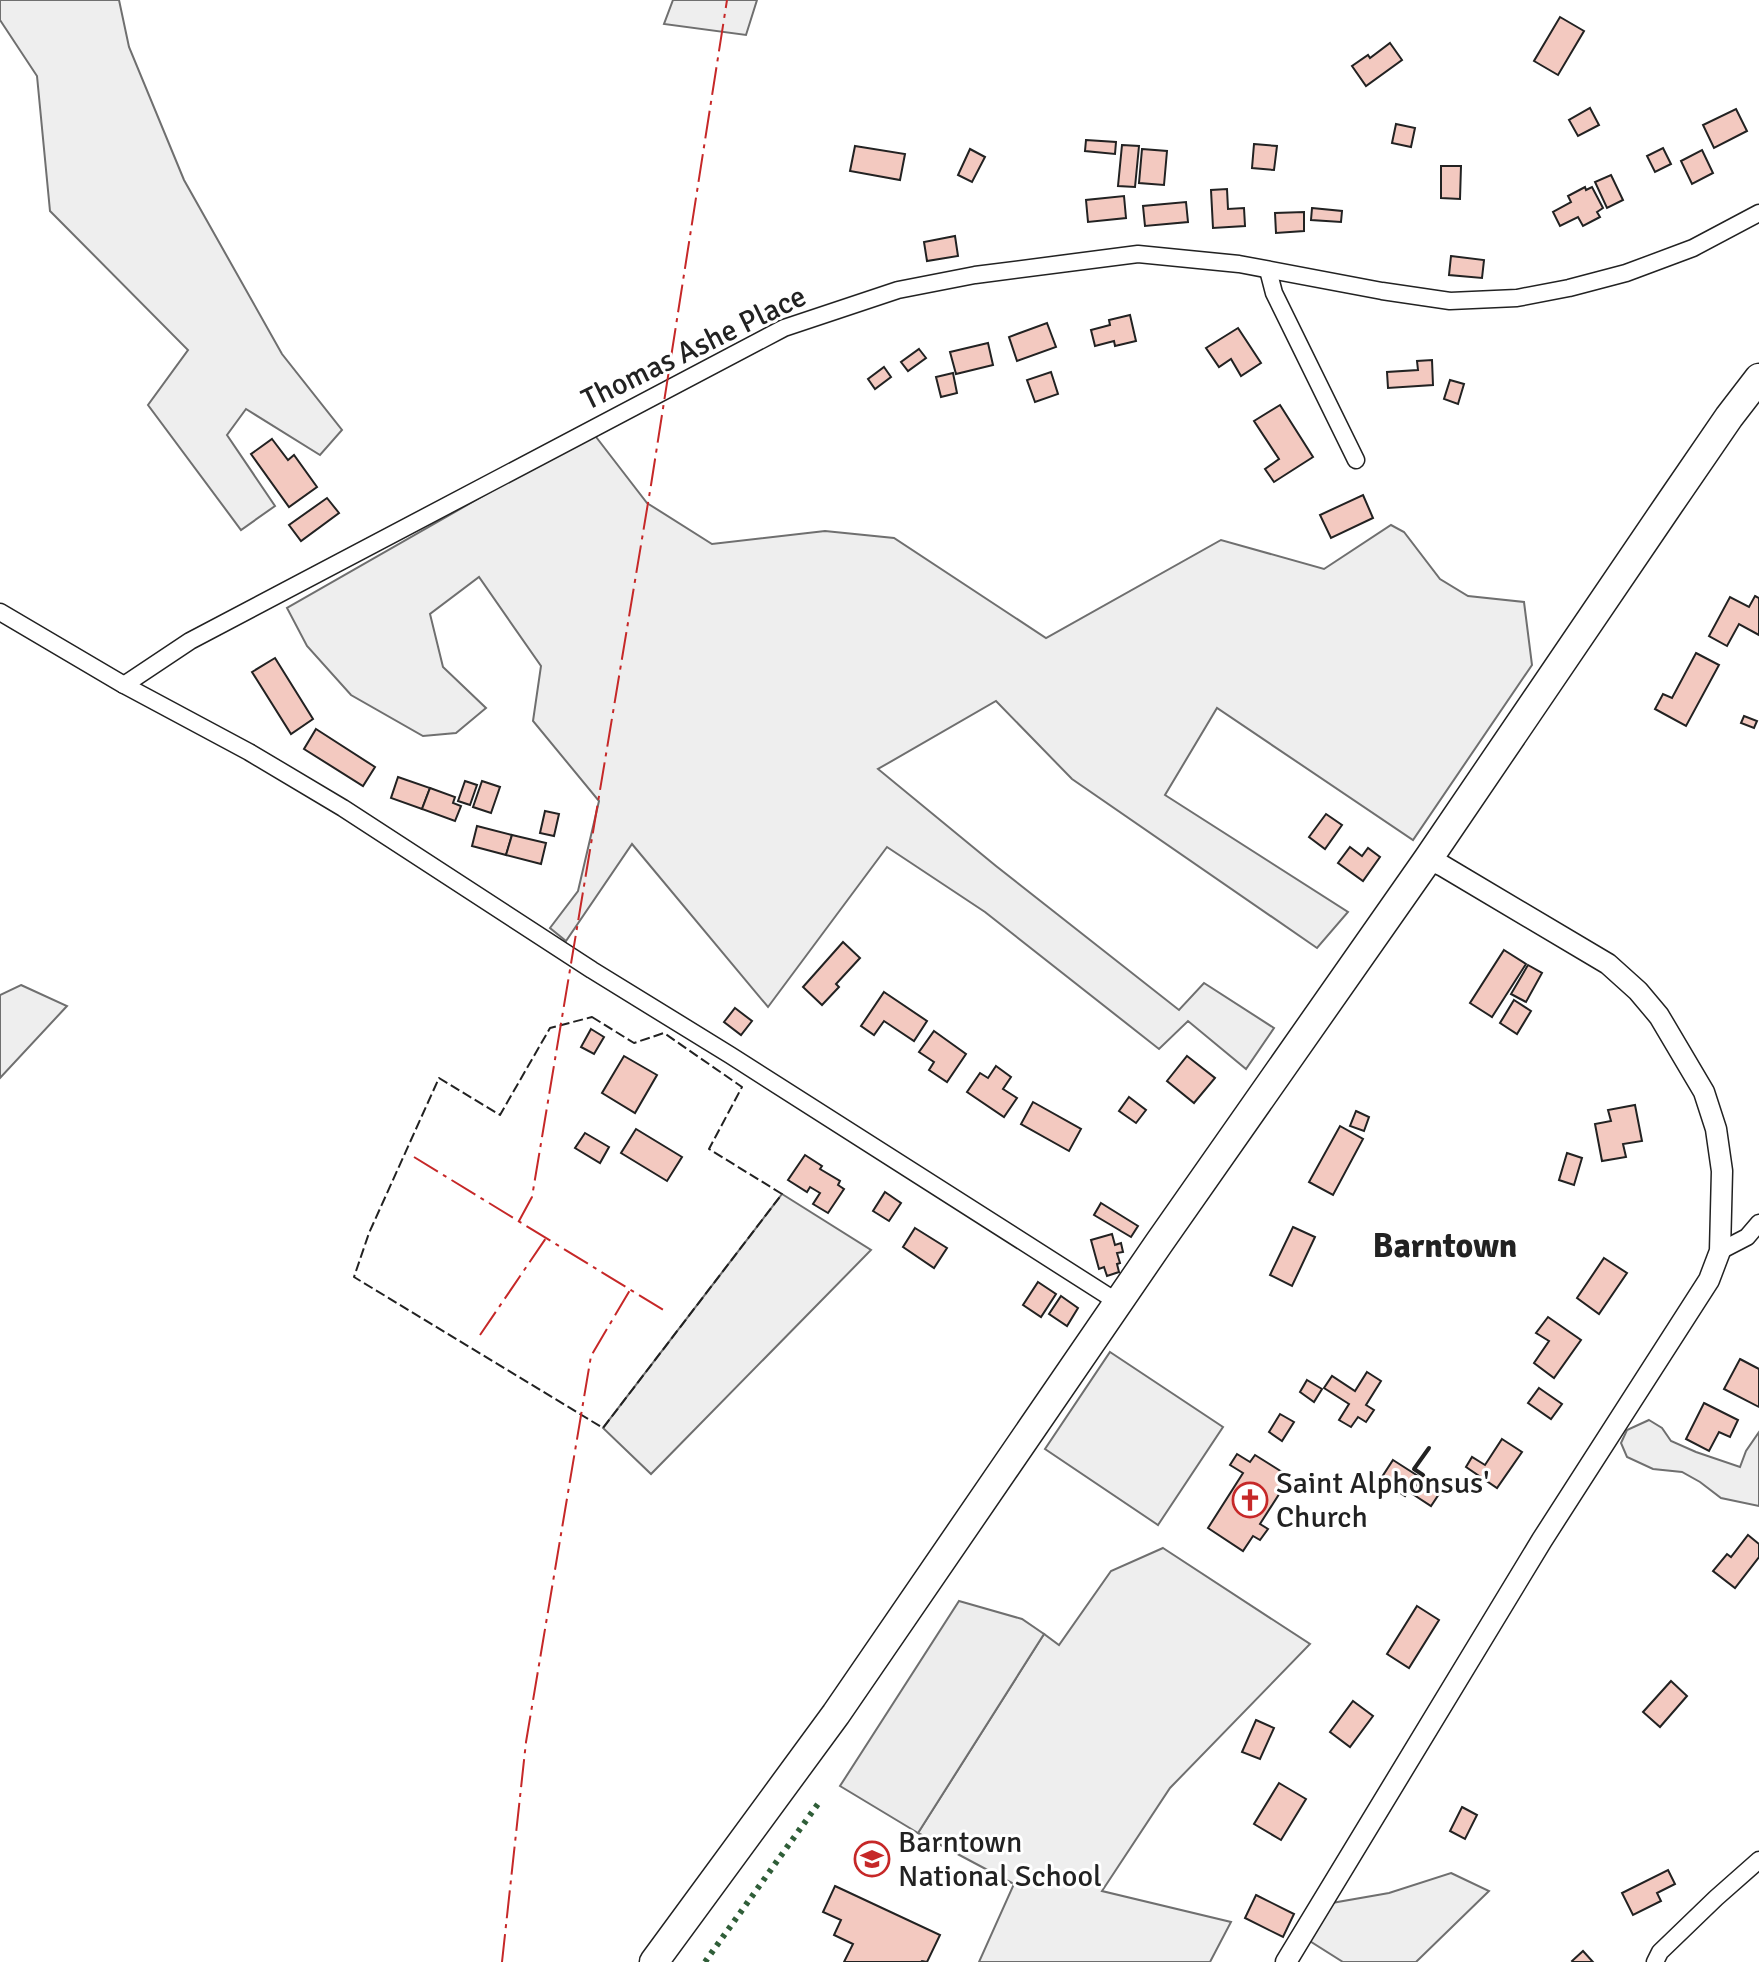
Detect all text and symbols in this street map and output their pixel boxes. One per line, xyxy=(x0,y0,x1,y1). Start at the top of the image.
street label: Thomas Ashe Place xyxy=(576,278,812,418)
district label: Barntown xyxy=(1373,1225,1517,1267)
place label: Saint Alphonsus' Church xyxy=(1276,1465,1489,1536)
church icon: Saint Alphonsus' Church xyxy=(1231,1481,1269,1519)
place label: Barntown National School xyxy=(898,1824,1102,1895)
school or university icon: Barntown National School xyxy=(853,1840,891,1878)

